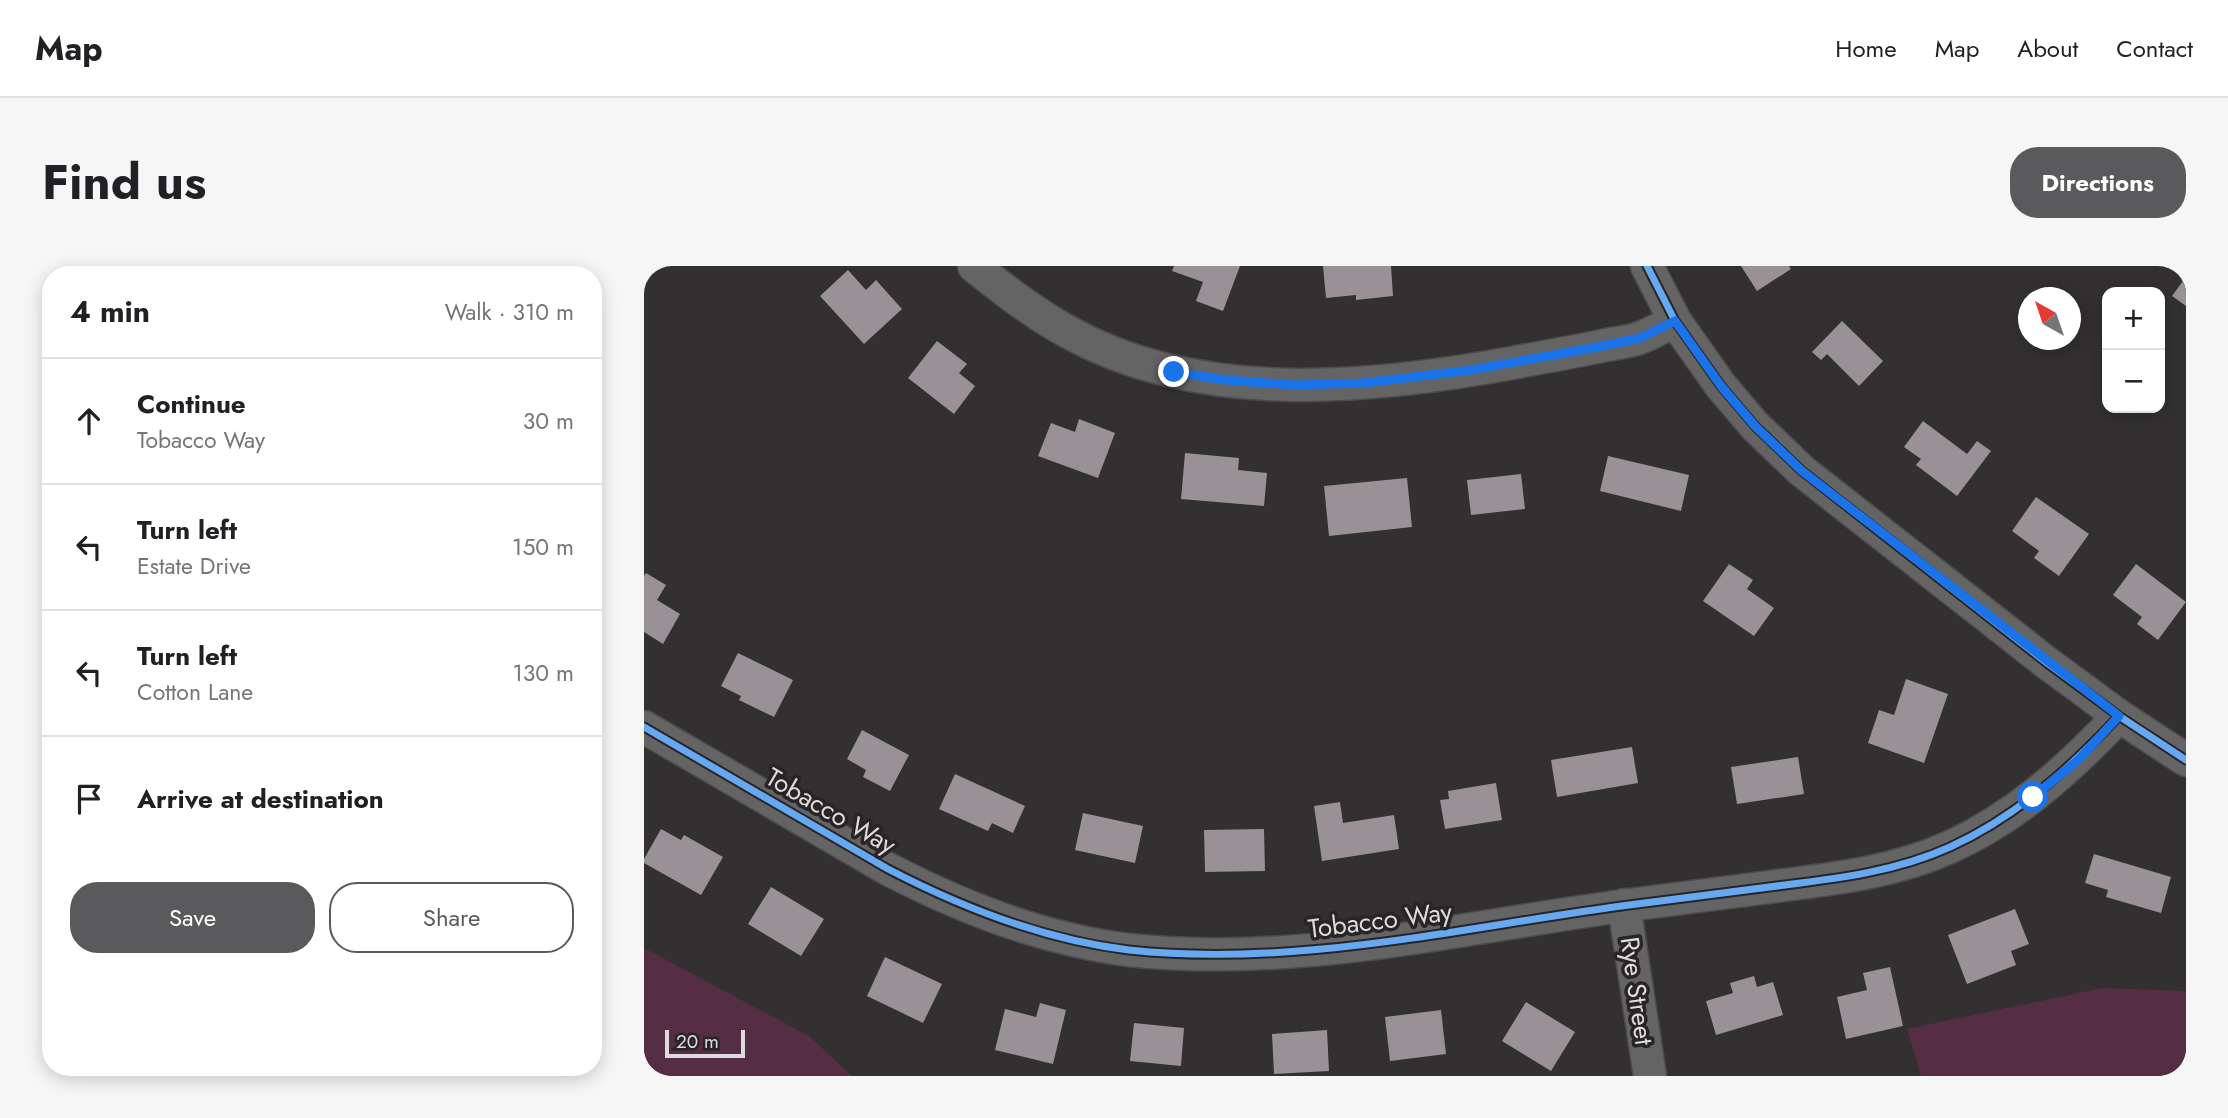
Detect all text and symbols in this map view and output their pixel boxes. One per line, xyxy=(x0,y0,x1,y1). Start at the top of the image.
text: Map xyxy=(35,25,103,72)
text: Home xyxy=(1835,31,1897,66)
text: Map xyxy=(1935,31,1979,66)
text: About xyxy=(2017,31,2078,66)
text: Contact xyxy=(2116,31,2193,66)
text: Find us xyxy=(42,147,206,217)
button: Directions xyxy=(2010,147,2186,218)
north arrow xyxy=(2018,287,2081,350)
map controls xyxy=(2102,287,2165,413)
button: + xyxy=(2102,287,2165,350)
text: 4 min xyxy=(70,290,150,333)
text: Walk · 310 m xyxy=(445,295,574,329)
button: − xyxy=(2102,350,2165,413)
route end xyxy=(1158,356,1189,387)
text: Continue xyxy=(137,385,246,423)
icon: ahead xyxy=(70,402,108,440)
text: 30 m xyxy=(523,404,574,438)
text: Tobacco Way xyxy=(137,423,265,457)
text: Turn left xyxy=(137,511,237,549)
icon: left xyxy=(70,528,108,566)
text: 150 m xyxy=(512,530,574,564)
text: Estate Drive xyxy=(137,549,251,583)
text: Turn left xyxy=(137,637,237,675)
icon: left xyxy=(70,654,108,692)
text: 130 m xyxy=(512,656,574,690)
text: Cotton Lane xyxy=(137,675,253,709)
street label: Tobacco Way xyxy=(759,758,904,864)
icon: arrive xyxy=(70,780,108,818)
text: Arrive at destination xyxy=(137,780,384,818)
route start xyxy=(2017,781,2048,812)
button: Save xyxy=(70,882,315,953)
button: Share xyxy=(329,882,574,953)
street label: Tobacco Way xyxy=(1306,892,1455,948)
street label: Rye Street xyxy=(1611,934,1663,1048)
scale bar xyxy=(665,1027,746,1059)
text: 20 m xyxy=(676,1028,719,1055)

